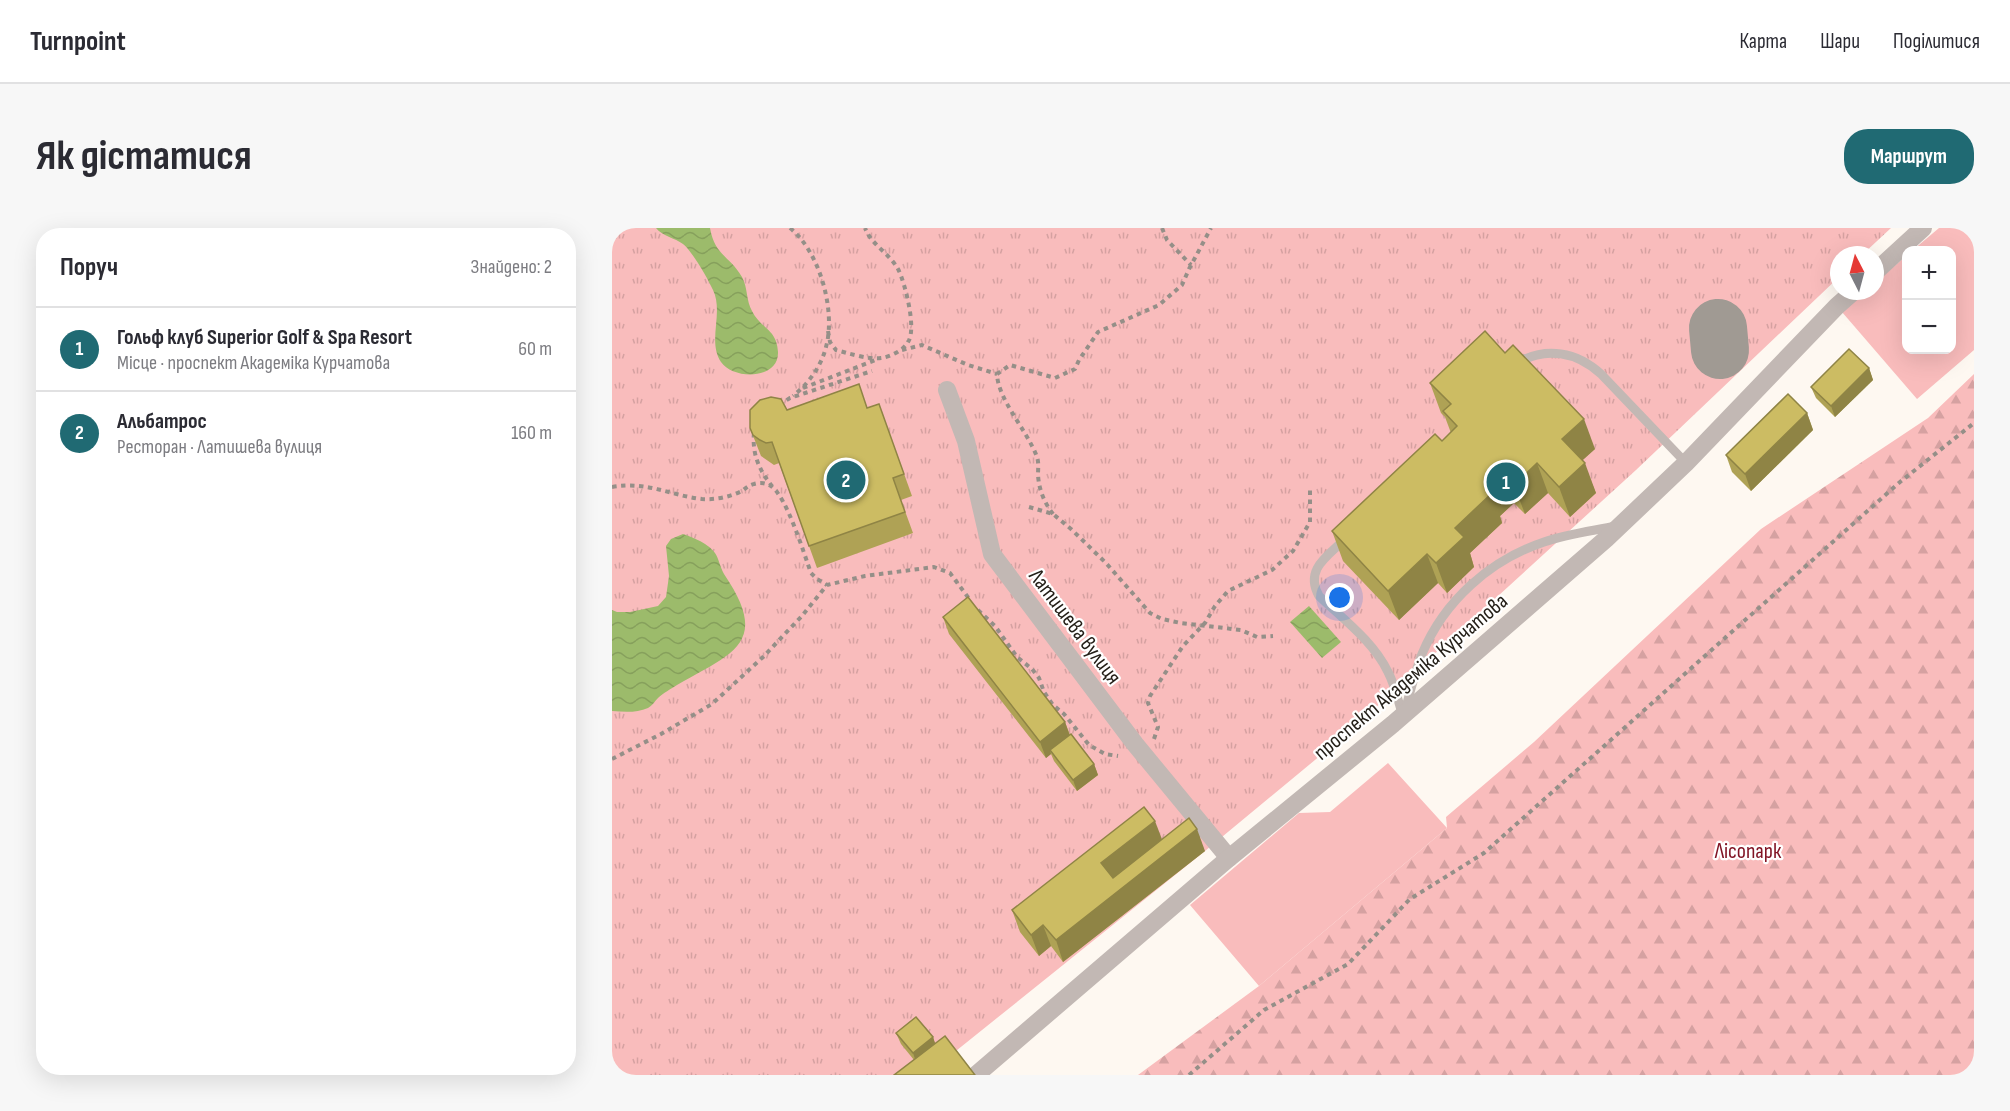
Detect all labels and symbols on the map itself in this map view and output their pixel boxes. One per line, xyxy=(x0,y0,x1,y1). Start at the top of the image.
north arrow xyxy=(1830,246,1884,300)
pin: 2 xyxy=(826,458,866,502)
pin: 1 xyxy=(1486,460,1526,504)
street label: Латишева вулиця xyxy=(1022,563,1127,690)
your location xyxy=(1325,583,1354,612)
street label: проспект Академіка Курчатова xyxy=(1308,588,1514,766)
park label: Лісопарк xyxy=(1714,838,1782,865)

